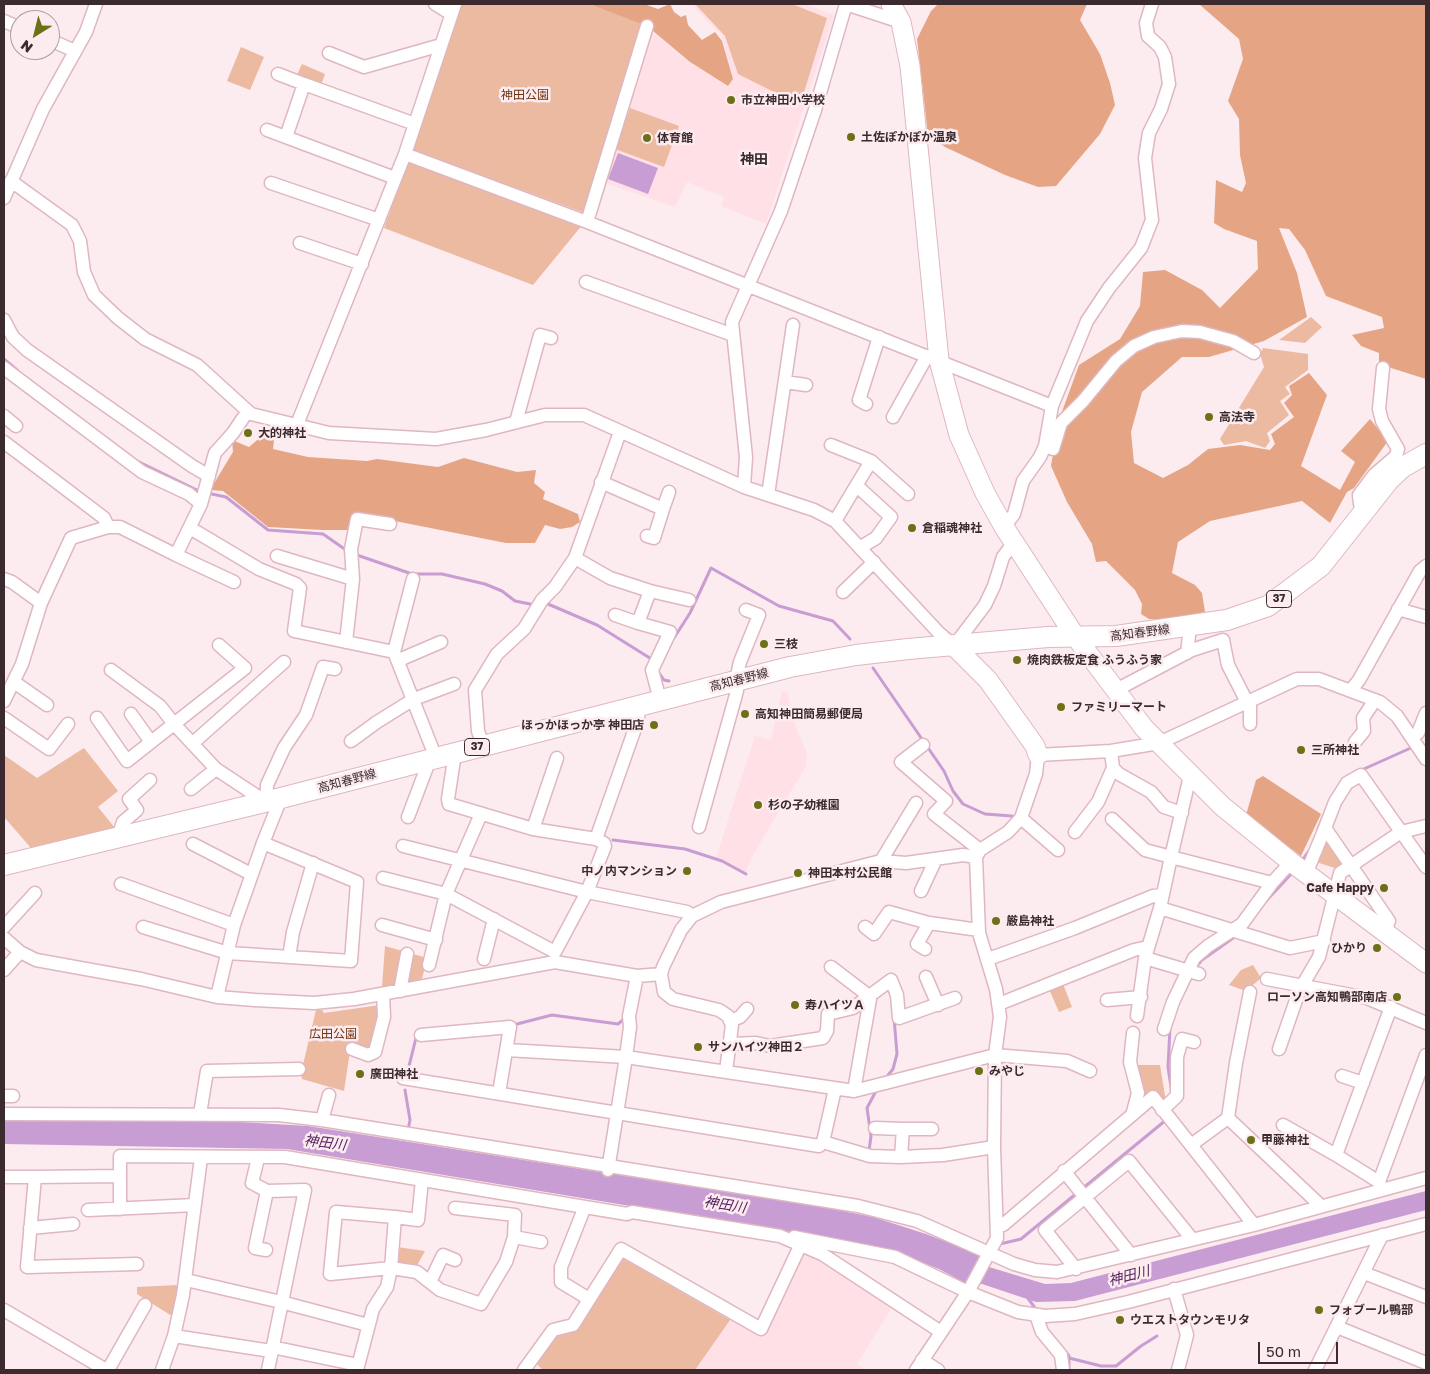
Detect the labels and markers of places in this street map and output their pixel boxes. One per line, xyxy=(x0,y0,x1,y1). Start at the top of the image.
place label: 市立神田小学校 xyxy=(741,93,825,107)
marker: 市立神田小学校 xyxy=(725,94,737,106)
place label: 土佐ぽかぽか温泉 xyxy=(861,130,957,144)
place label: 体育館 xyxy=(657,131,693,145)
marker: 土佐ぽかぽか温泉 xyxy=(845,131,857,143)
marker: 体育館 xyxy=(641,132,653,144)
place label: 高法寺 xyxy=(1219,410,1255,424)
marker: 高法寺 xyxy=(1203,411,1215,423)
place label: 大的神社 xyxy=(258,426,306,440)
marker: 大的神社 xyxy=(242,427,254,439)
place label: 倉稲魂神社 xyxy=(922,521,982,535)
marker: 倉稲魂神社 xyxy=(906,522,918,534)
place label: 三枝 xyxy=(774,637,798,651)
marker: 三枝 xyxy=(758,638,770,650)
place label: 焼肉鉄板定食 ふうふう家 xyxy=(1027,653,1162,667)
marker: 焼肉鉄板定食 ふうふう家 xyxy=(1011,654,1023,666)
place label: ファミリーマート xyxy=(1071,700,1167,714)
marker: ファミリーマート xyxy=(1055,701,1067,713)
place label: 高知神田簡易郵便局 xyxy=(755,707,863,721)
marker: 高知神田簡易郵便局 xyxy=(739,708,751,720)
place label: ほっかほっか亭 神田店 xyxy=(521,718,644,732)
marker: ほっかほっか亭 神田店 xyxy=(648,719,660,731)
place label: 三所神社 xyxy=(1311,743,1359,757)
marker: 三所神社 xyxy=(1295,744,1307,756)
place label: 杉の子幼稚園 xyxy=(768,798,840,812)
marker: 杉の子幼稚園 xyxy=(752,799,764,811)
place label: 中ノ内マンション xyxy=(581,864,677,878)
marker: 中ノ内マンション xyxy=(681,865,693,877)
place label: 神田本村公民館 xyxy=(808,866,892,880)
marker: 神田本村公民館 xyxy=(792,867,804,879)
place label: Cafe Happy xyxy=(1306,881,1374,895)
marker: Cafe Happy xyxy=(1378,882,1390,894)
place label: 厳島神社 xyxy=(1006,914,1054,928)
marker: 厳島神社 xyxy=(990,915,1002,927)
place label: ひかり xyxy=(1331,941,1367,955)
marker: ひかり xyxy=(1371,942,1383,954)
place label: ローソン高知鴨部南店 xyxy=(1267,990,1387,1004)
marker: ローソン高知鴨部南店 xyxy=(1391,991,1403,1003)
place label: 寿ハイツＡ xyxy=(805,998,865,1012)
marker: 寿ハイツＡ xyxy=(789,999,801,1011)
place label: サンハイツ神田２ xyxy=(708,1040,804,1054)
marker: サンハイツ神田２ xyxy=(692,1041,704,1053)
place label: みやじ xyxy=(989,1064,1025,1078)
marker: みやじ xyxy=(973,1065,985,1077)
place label: 廣田神社 xyxy=(370,1067,418,1081)
marker: 廣田神社 xyxy=(354,1068,366,1080)
place label: 甲藤神社 xyxy=(1261,1133,1309,1147)
marker: 甲藤神社 xyxy=(1245,1134,1257,1146)
place label: フォブール鴨部 xyxy=(1329,1303,1413,1317)
marker: フォブール鴨部 xyxy=(1313,1304,1325,1316)
place label: ウエストタウンモリタ xyxy=(1130,1313,1250,1327)
marker: ウエストタウンモリタ xyxy=(1114,1314,1126,1326)

